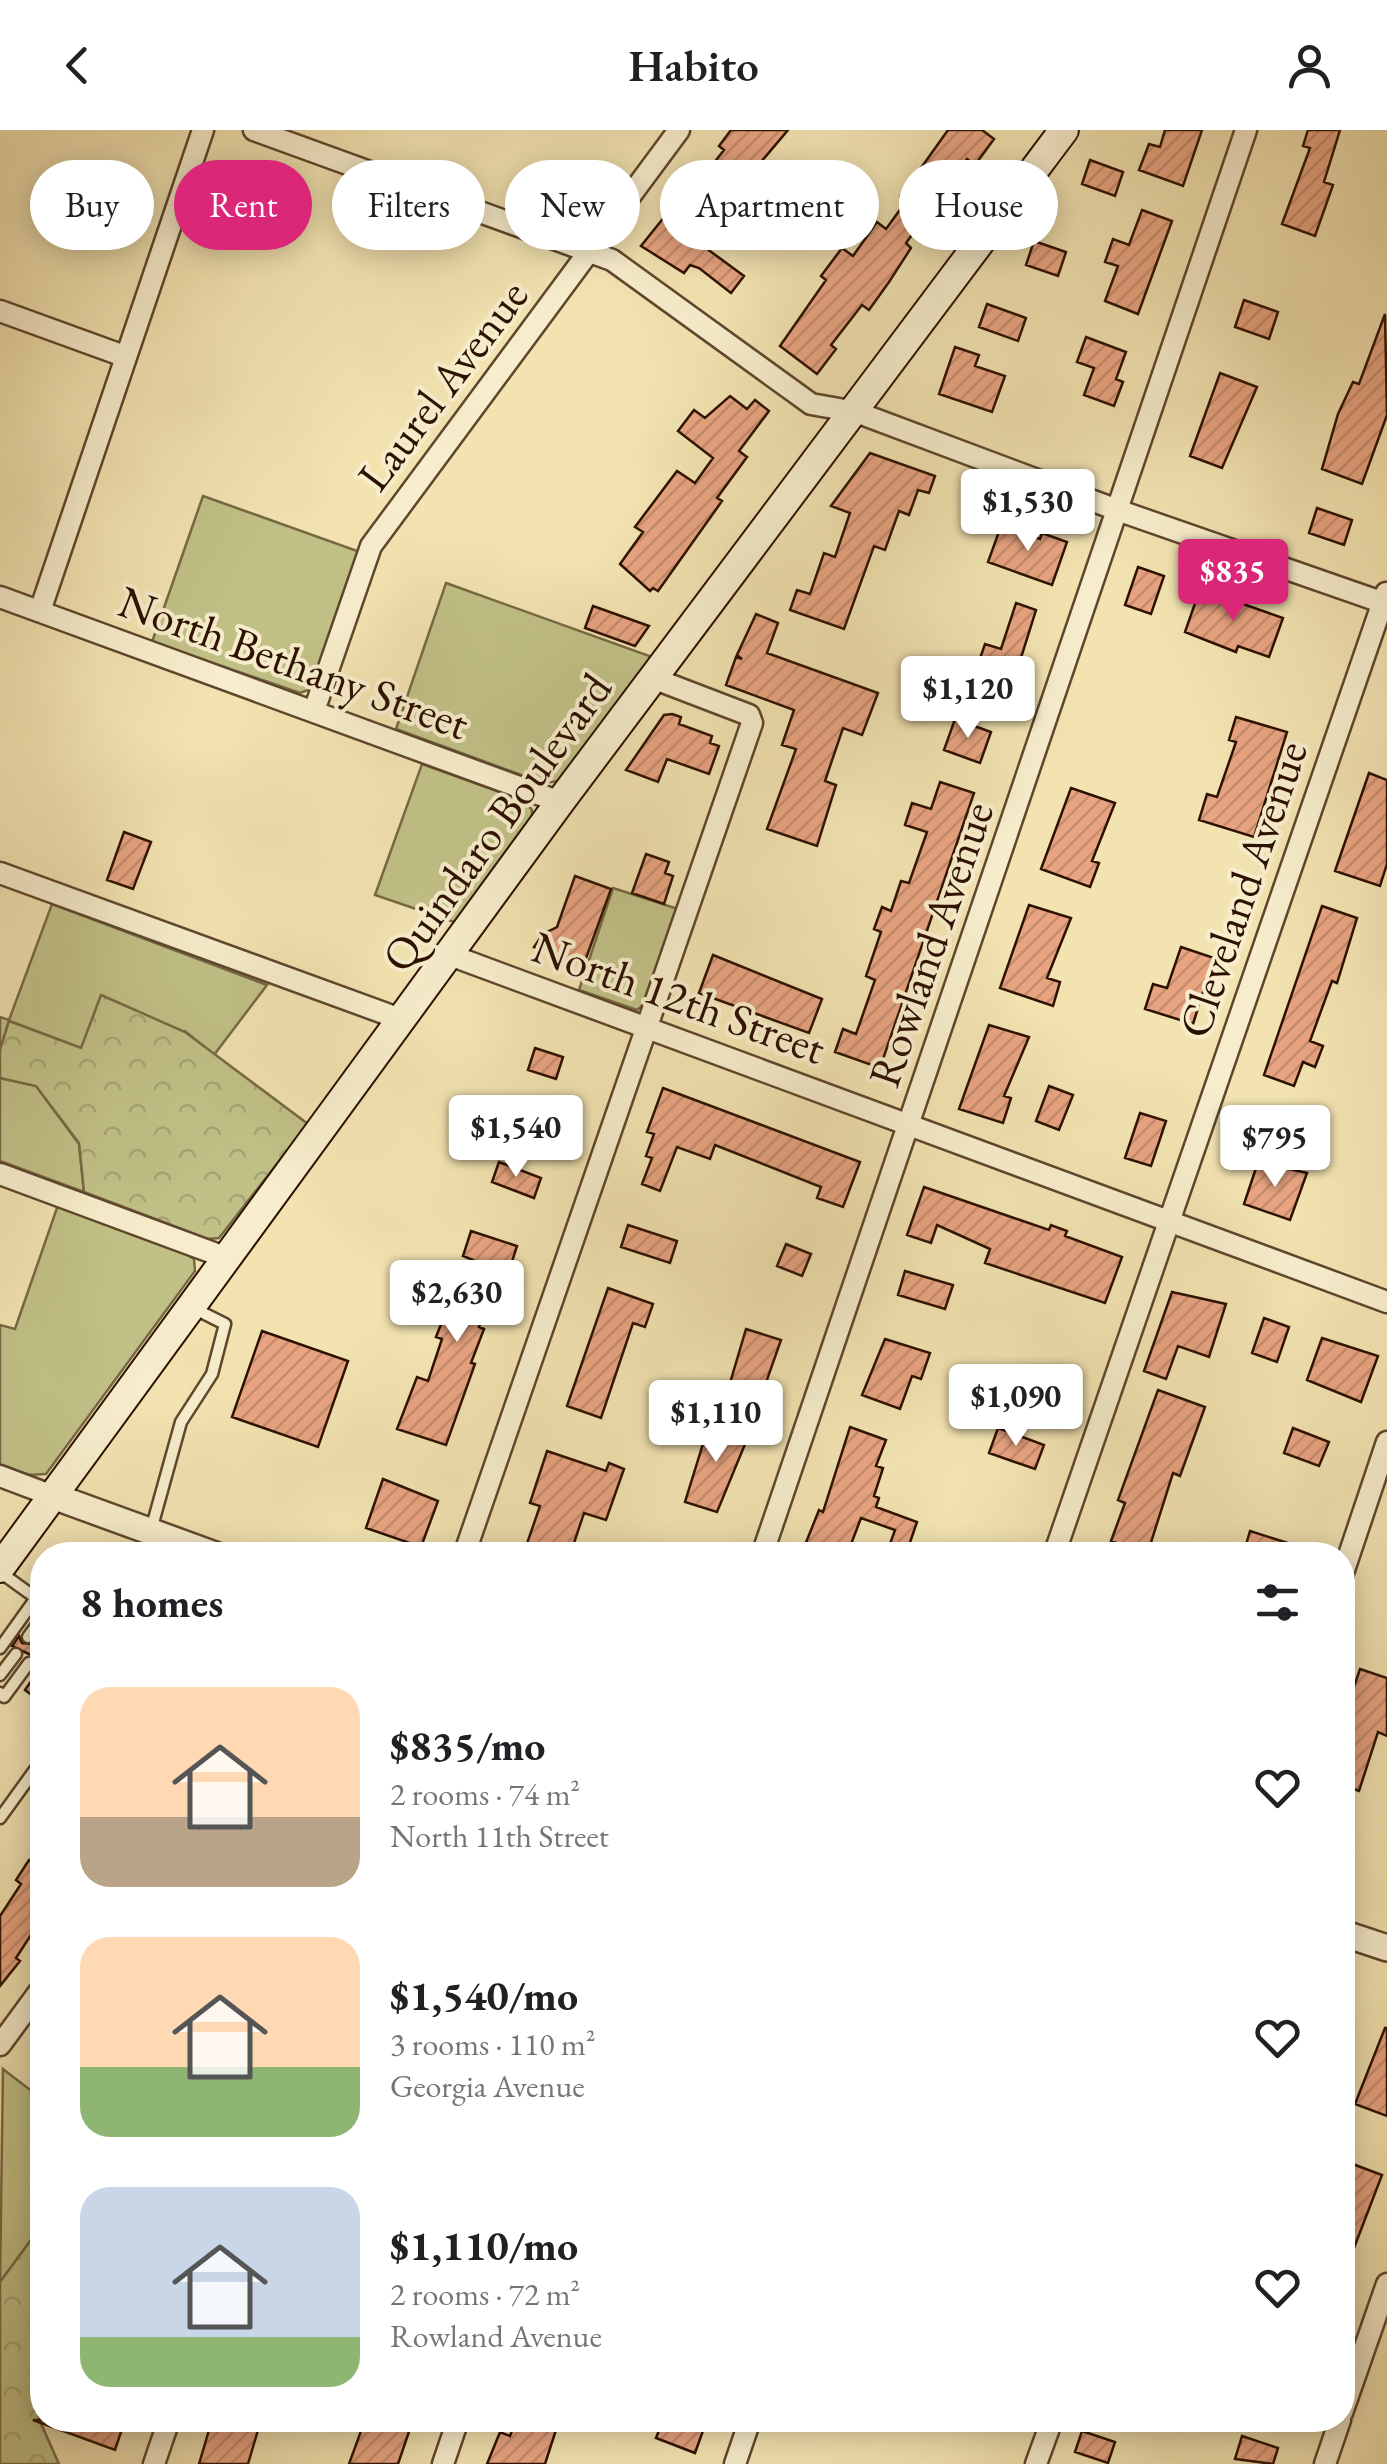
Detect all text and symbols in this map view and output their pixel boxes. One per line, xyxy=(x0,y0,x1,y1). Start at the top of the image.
text: Habito xyxy=(628,36,759,94)
icon: back xyxy=(50,38,105,93)
icon: person xyxy=(1282,38,1337,93)
chip: Buy xyxy=(30,160,154,250)
chip: Rent xyxy=(174,160,312,250)
chip: Filters xyxy=(332,160,485,250)
chip: New xyxy=(505,160,640,250)
chip: Apartment xyxy=(660,160,879,250)
chip: House xyxy=(899,160,1058,250)
street label: Laurel Avenue xyxy=(344,268,540,502)
pin: $1,530 xyxy=(947,469,1109,554)
text: $1,530 xyxy=(983,480,1073,522)
pin: $835 xyxy=(1174,539,1292,624)
text: $835 xyxy=(1200,550,1266,592)
street label: North Bethany Street xyxy=(111,572,477,752)
pin: $1,120 xyxy=(887,656,1049,741)
street label: Quindaro Boulevard xyxy=(368,661,624,983)
text: $1,120 xyxy=(923,667,1013,709)
street label: Cleveland Avenue xyxy=(1164,733,1320,1045)
street label: Rowland Avenue xyxy=(854,794,1006,1094)
street label: North 12th Street xyxy=(525,917,833,1077)
pin: $1,540 xyxy=(435,1095,597,1180)
pin: $795 xyxy=(1216,1105,1334,1190)
text: $1,540 xyxy=(471,1106,561,1148)
text: $795 xyxy=(1242,1116,1308,1158)
pin: $2,630 xyxy=(376,1260,538,1345)
text: $2,630 xyxy=(412,1271,502,1313)
pin: $1,090 xyxy=(935,1364,1097,1449)
text: $1,090 xyxy=(971,1375,1061,1417)
pin: $1,110 xyxy=(635,1380,797,1465)
text: $1,110 xyxy=(671,1391,761,1433)
text: 8 homes xyxy=(80,1575,223,1630)
icon: filters xyxy=(1250,1575,1305,1630)
text: $835/mo xyxy=(390,1718,546,1773)
icon: home xyxy=(160,1727,280,1847)
icon: heart xyxy=(1250,1760,1305,1815)
text: 2 rooms · 74 m² xyxy=(390,1773,580,1815)
text: North 11th Street xyxy=(390,1815,609,1857)
text: $1,540/mo xyxy=(390,1968,578,2023)
icon: home xyxy=(160,1977,280,2097)
icon: heart xyxy=(1250,2010,1305,2065)
text: 3 rooms · 110 m² xyxy=(390,2023,596,2065)
text: Georgia Avenue xyxy=(390,2065,585,2107)
text: $1,110/mo xyxy=(390,2218,578,2273)
icon: home xyxy=(160,2227,280,2347)
icon: heart xyxy=(1250,2260,1305,2315)
text: 2 rooms · 72 m² xyxy=(390,2273,580,2315)
text: Rowland Avenue xyxy=(390,2315,602,2357)

